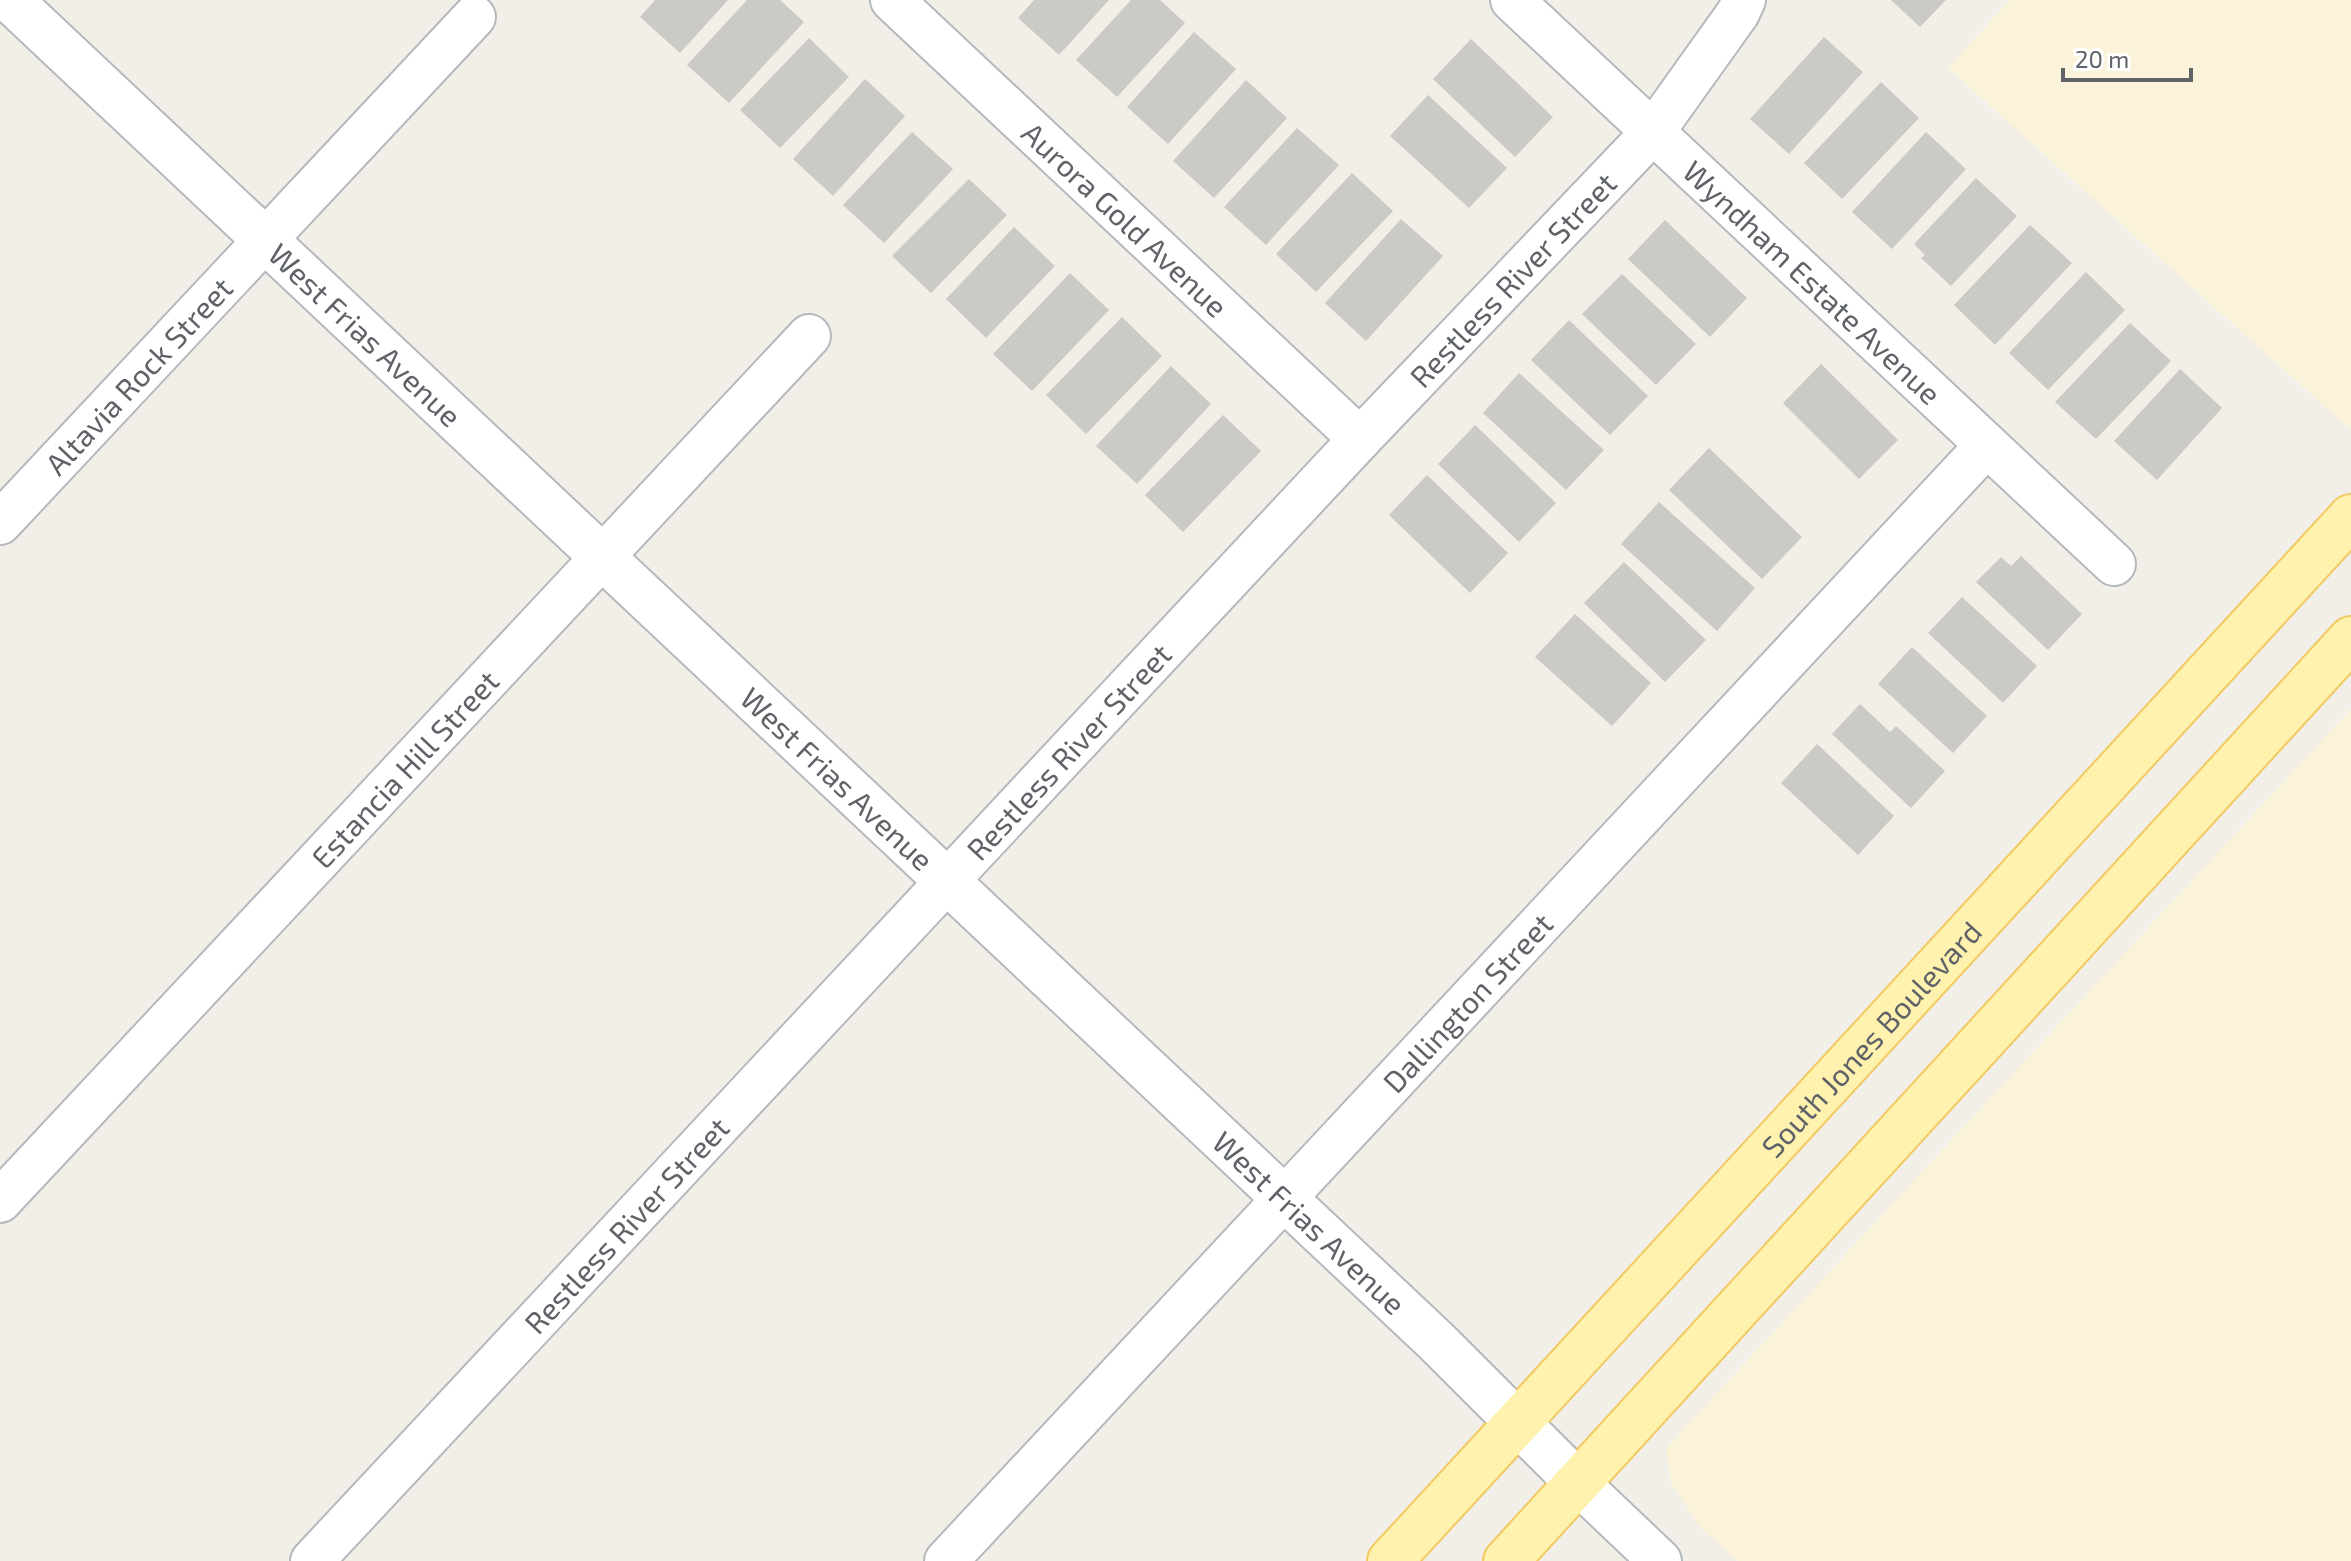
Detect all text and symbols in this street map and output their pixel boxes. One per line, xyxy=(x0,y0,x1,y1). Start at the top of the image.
scale bar xyxy=(2063,32,2191,82)
text: 20 m xyxy=(2075,44,2129,73)
street label: Aurora Gold Avenue xyxy=(1015,114,1236,324)
street label: Wyndham Estate Avenue xyxy=(1676,152,1949,411)
street label: Restless River Street xyxy=(1402,165,1623,394)
street label: West Frias Avenue xyxy=(262,235,469,433)
street label: Altavia Rock Street xyxy=(37,269,239,482)
street label: Restless River Street xyxy=(959,636,1178,867)
street label: Estancia Hill Street xyxy=(303,662,505,875)
street label: West Frias Avenue xyxy=(734,679,941,877)
street label: Dallington Street xyxy=(1375,905,1559,1099)
street label: South Jones Boulevard xyxy=(1753,913,1988,1164)
street label: Restless River Street xyxy=(516,1109,736,1340)
street label: West Frias Avenue xyxy=(1206,1123,1413,1321)

